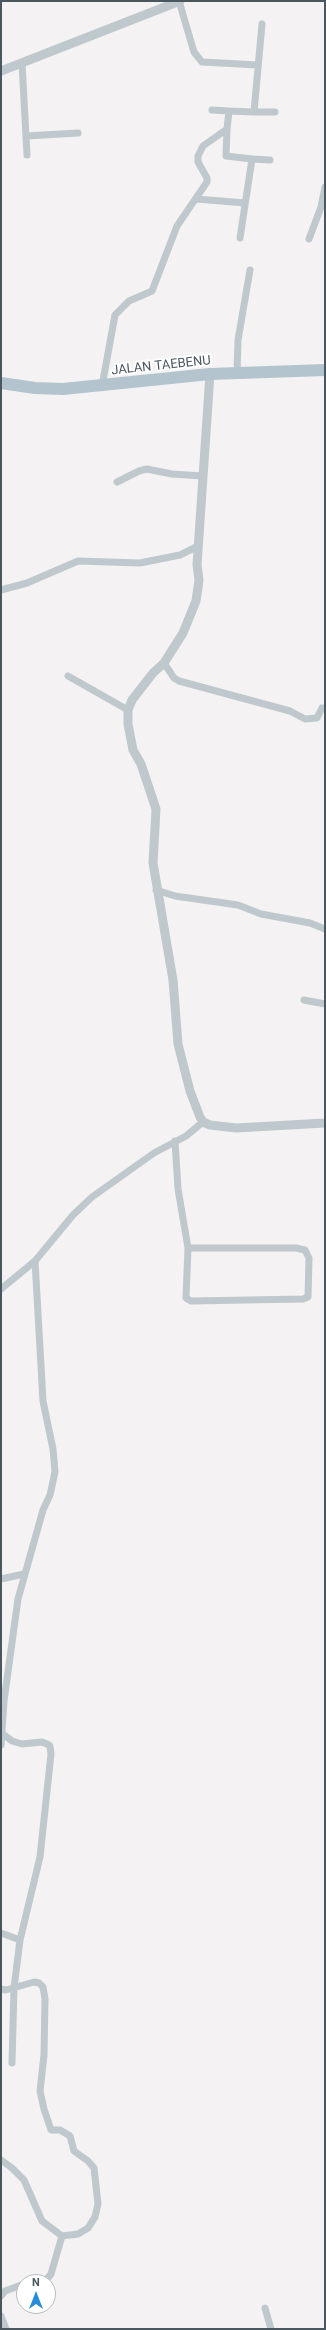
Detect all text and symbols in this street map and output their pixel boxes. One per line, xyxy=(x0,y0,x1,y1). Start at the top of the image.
street label: JALAN TAEBENU xyxy=(110,353,212,379)
north arrow xyxy=(16,2274,56,2314)
text: N xyxy=(32,2276,40,2289)

